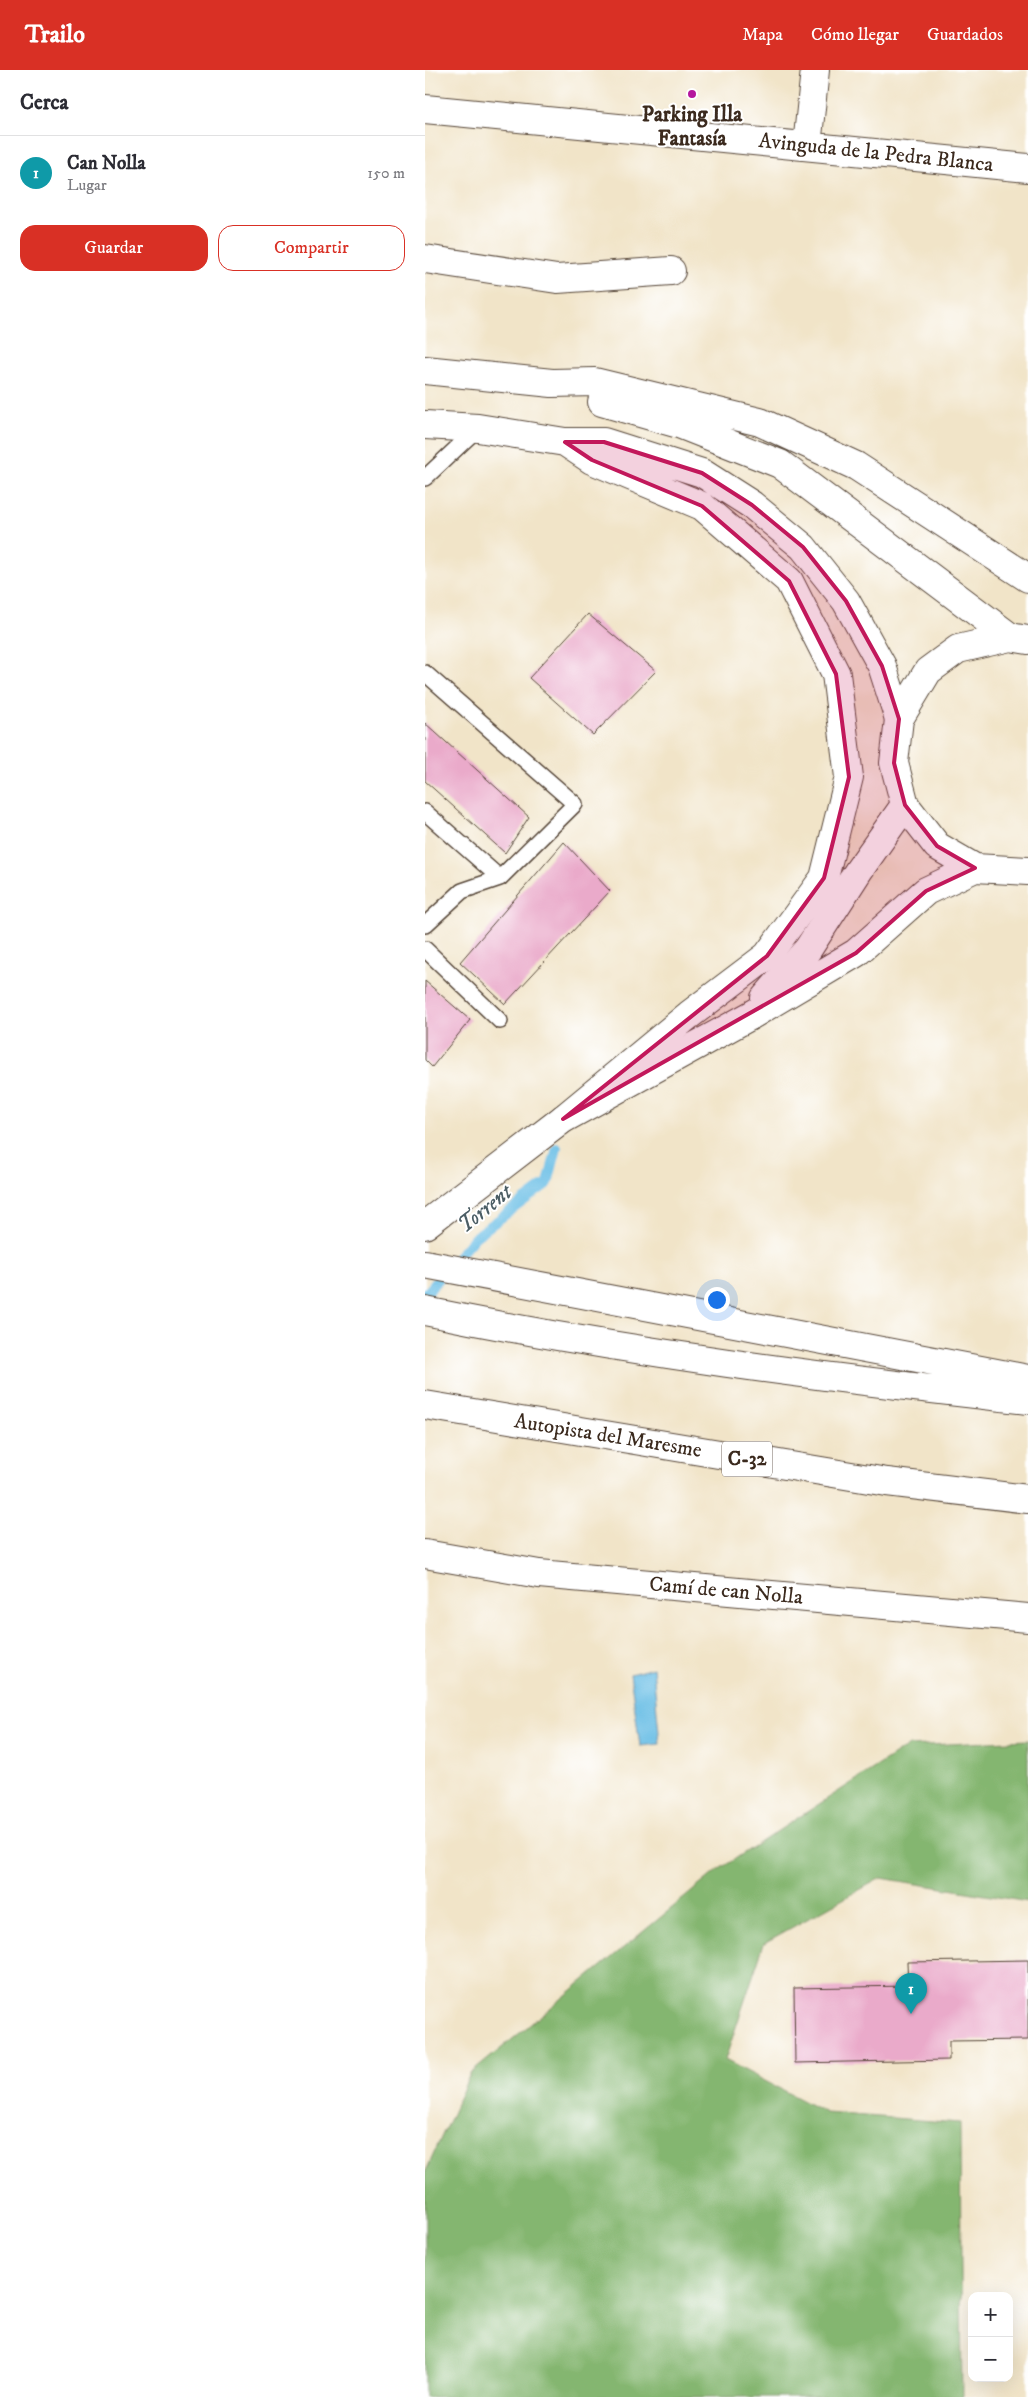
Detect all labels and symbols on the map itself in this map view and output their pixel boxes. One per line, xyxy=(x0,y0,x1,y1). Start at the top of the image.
marker: Parking Illa Fantasía xyxy=(686,88,698,100)
place label: Parking Illa Fantasía xyxy=(642,102,743,152)
street label: Avinguda de la Pedra Blanca xyxy=(757,128,995,178)
water label: Torrent xyxy=(452,1178,519,1239)
your location xyxy=(704,1287,730,1313)
street label: Autopista del Maresme xyxy=(512,1408,704,1464)
road number: C-32 xyxy=(722,1442,772,1476)
street label: Camí de can Nolla xyxy=(648,1571,804,1611)
pin: 1 xyxy=(895,1973,927,2014)

